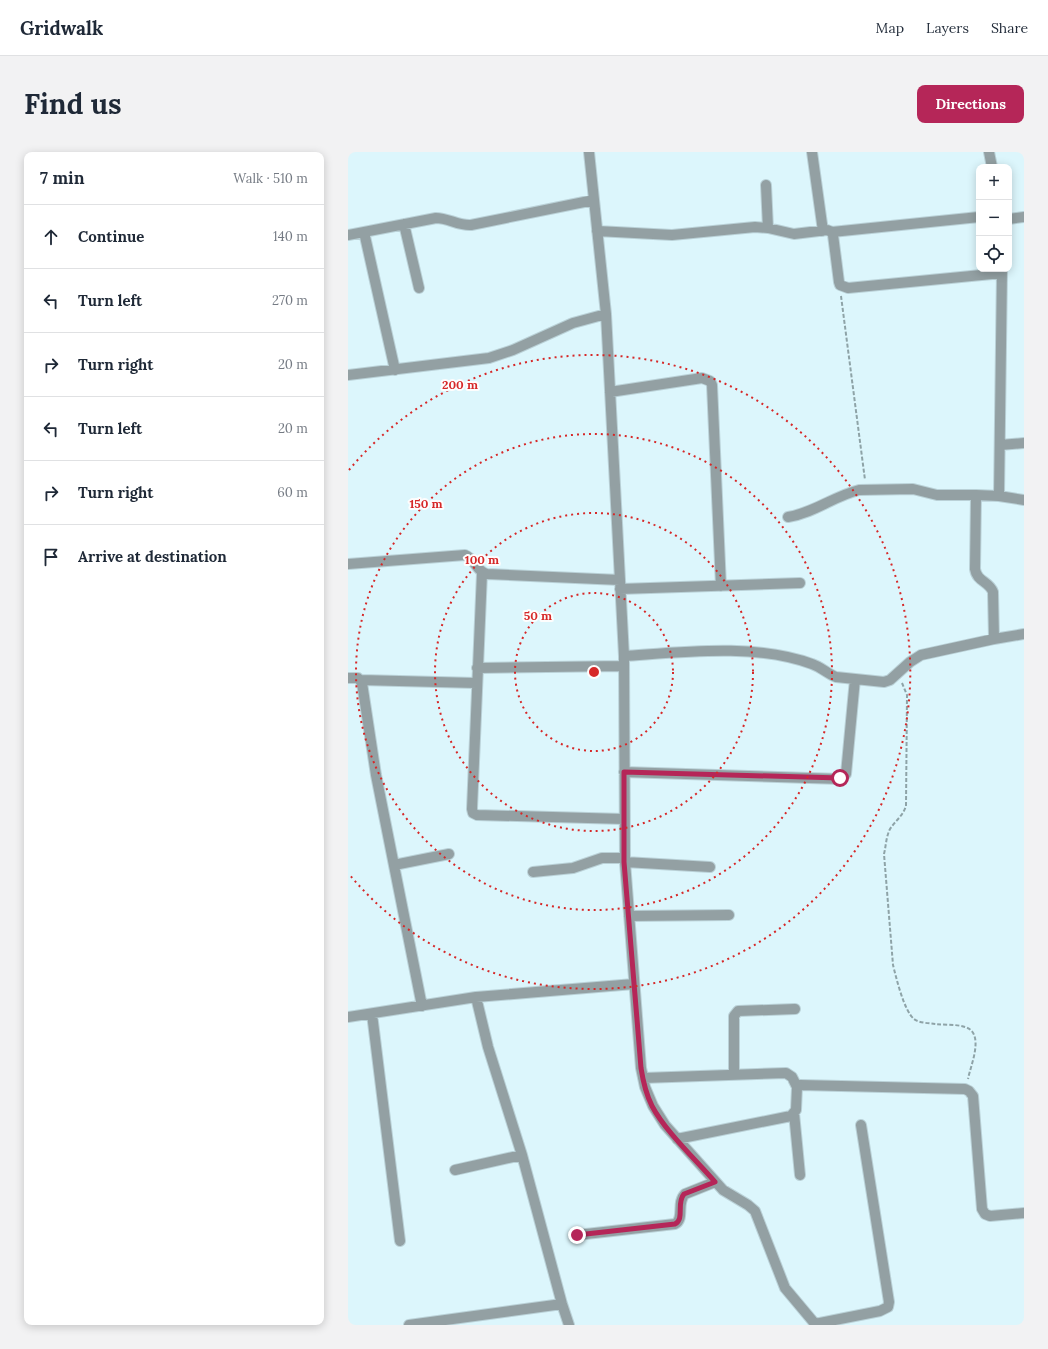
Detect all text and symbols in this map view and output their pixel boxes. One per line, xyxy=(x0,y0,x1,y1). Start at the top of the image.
text: Gridwalk xyxy=(20,16,103,40)
text: Map xyxy=(876,19,904,37)
text: Layers xyxy=(926,19,969,37)
text: Share xyxy=(991,19,1028,37)
button: Directions xyxy=(917,85,1024,123)
text: Find us xyxy=(24,86,122,122)
map controls xyxy=(976,164,1012,272)
button: + xyxy=(976,164,1012,200)
text: 7 min xyxy=(40,167,85,189)
text: Walk · 510 m xyxy=(233,170,308,187)
button: − xyxy=(976,200,1012,236)
icon: ahead xyxy=(40,226,62,248)
text: Continue xyxy=(78,227,144,246)
text: 140 m xyxy=(273,228,308,245)
button: locate xyxy=(976,236,1012,272)
icon: left xyxy=(40,290,62,312)
text: Turn left xyxy=(78,291,142,310)
text: 270 m xyxy=(272,292,308,309)
icon: right xyxy=(40,354,62,376)
text: Turn right xyxy=(78,355,154,374)
text: 20 m xyxy=(278,356,308,373)
text: 200 m xyxy=(442,377,478,392)
icon: left xyxy=(40,418,62,440)
text: Turn left xyxy=(78,419,142,438)
text: 20 m xyxy=(278,420,308,437)
icon: right xyxy=(40,482,62,504)
text: Turn right xyxy=(78,483,154,502)
text: 60 m xyxy=(277,484,308,501)
text: 150 m xyxy=(409,496,443,511)
icon: arrive xyxy=(40,546,62,568)
text: Arrive at destination xyxy=(78,547,227,566)
text: 100 m xyxy=(465,552,499,567)
text: 50 m xyxy=(524,608,552,623)
centre of rings xyxy=(587,665,601,679)
route start xyxy=(831,769,849,787)
route end xyxy=(568,1226,586,1244)

